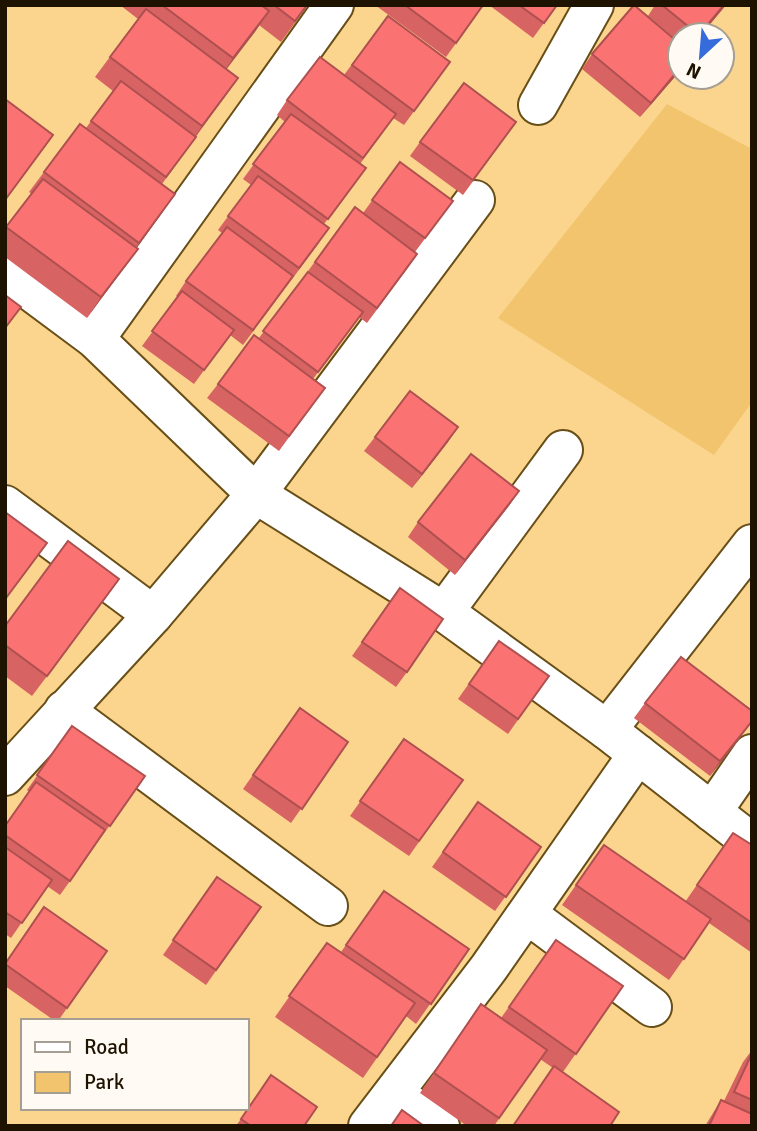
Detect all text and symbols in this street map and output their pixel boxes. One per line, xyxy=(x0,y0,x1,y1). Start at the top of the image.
north arrow xyxy=(666,21,736,91)
text: N xyxy=(683,57,705,84)
legend xyxy=(21,1019,248,1110)
text: Road xyxy=(84,1034,129,1060)
text: Park xyxy=(84,1069,125,1095)

